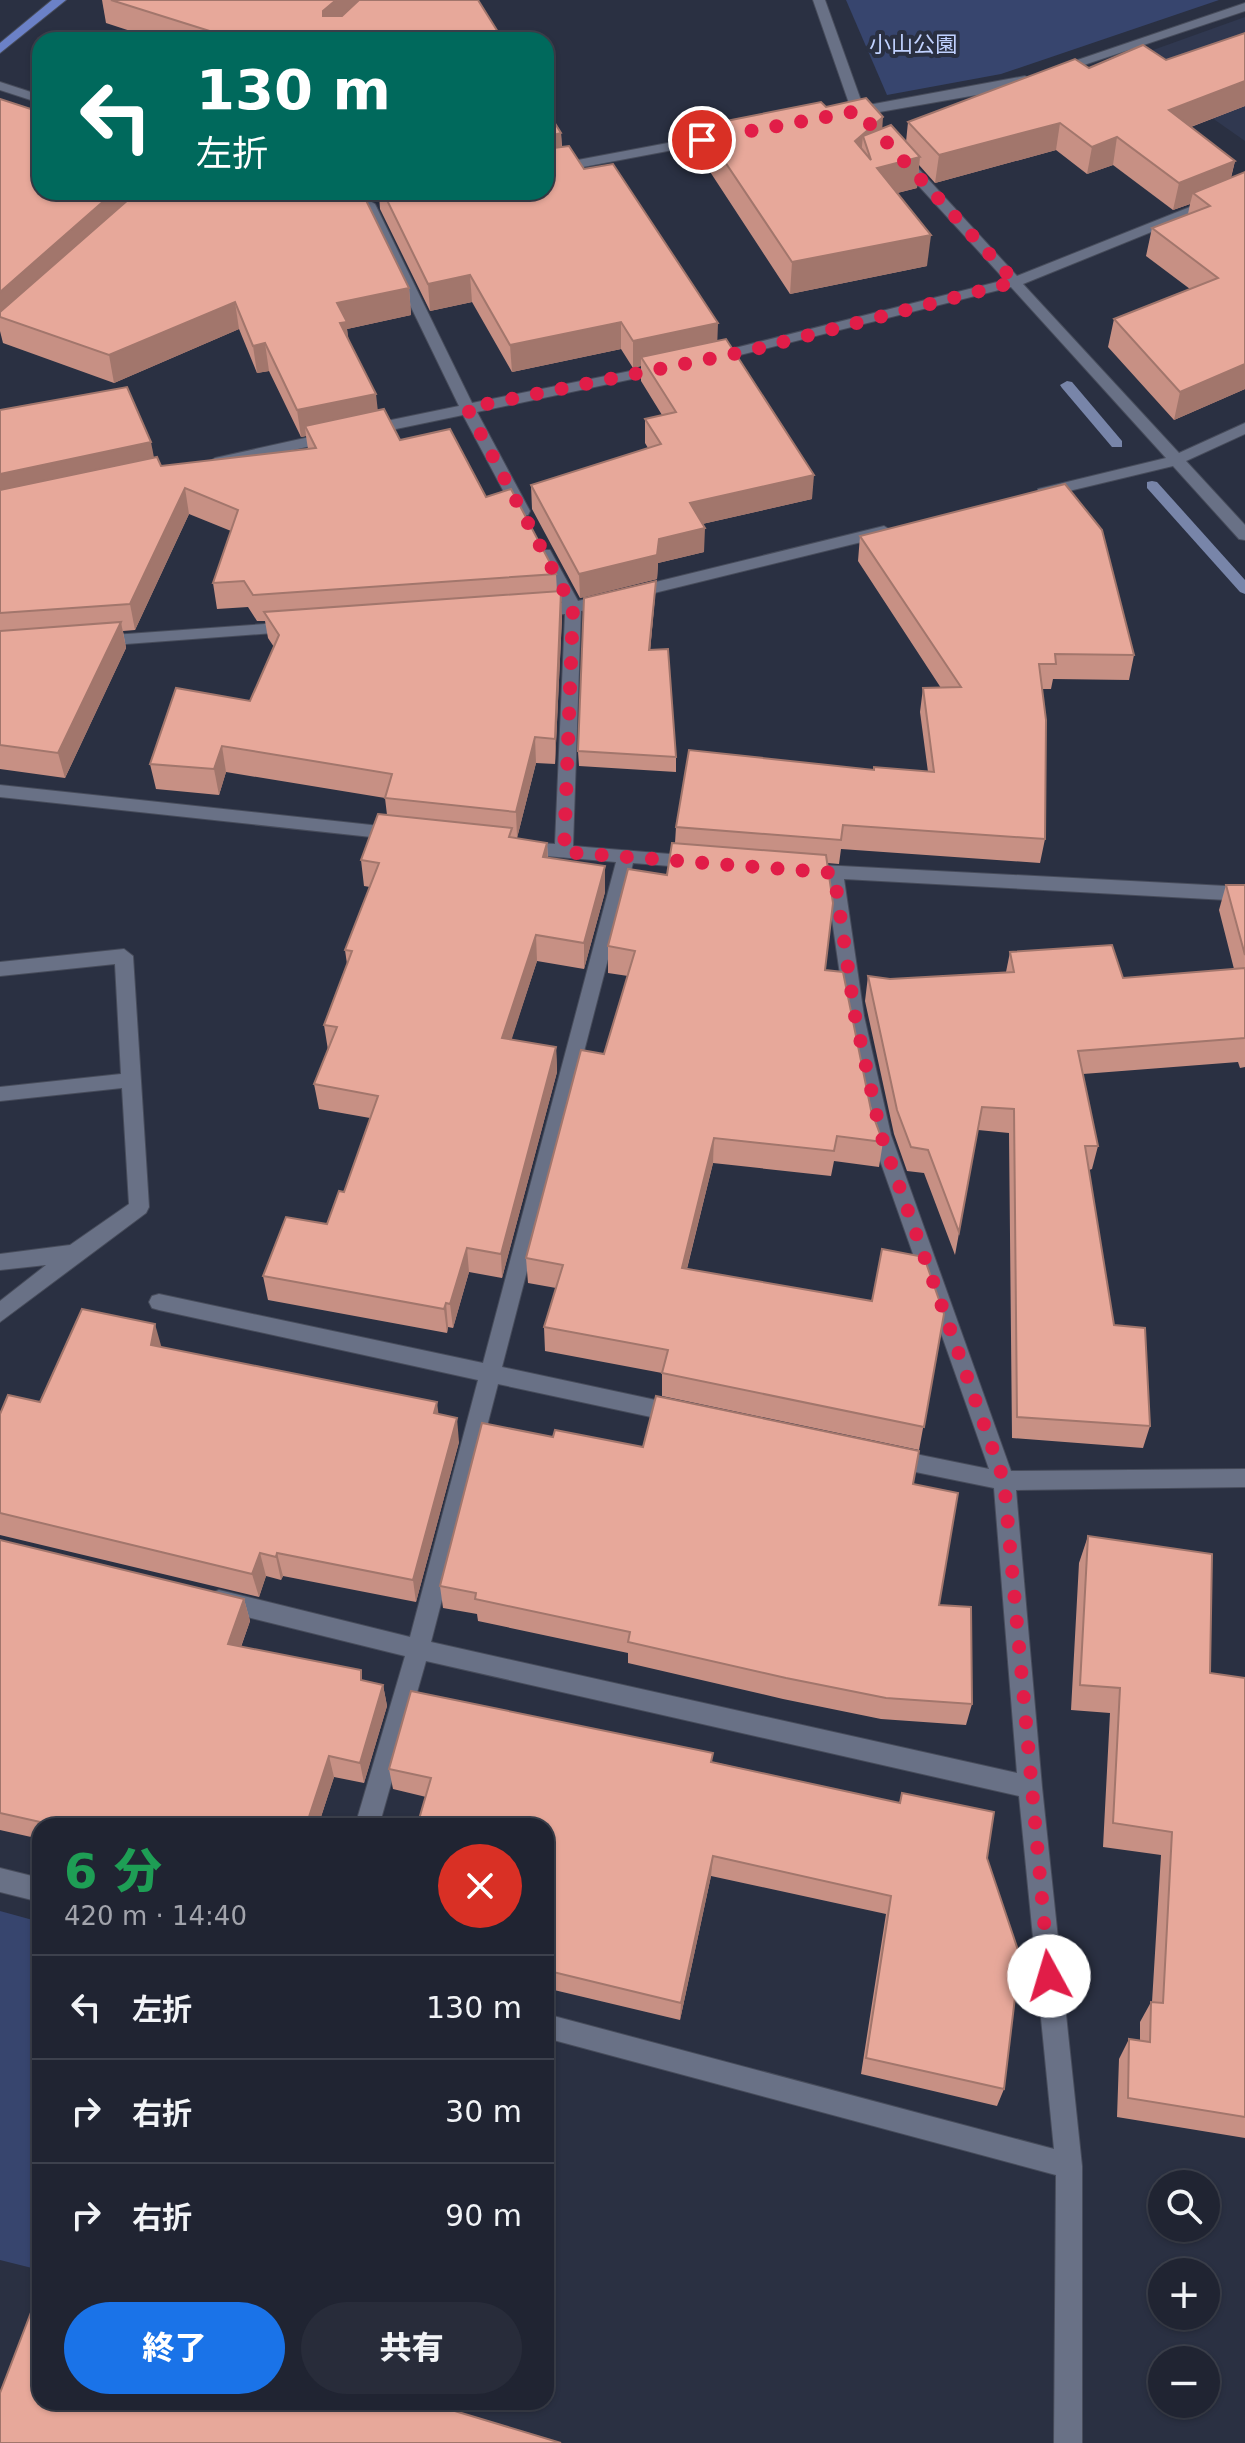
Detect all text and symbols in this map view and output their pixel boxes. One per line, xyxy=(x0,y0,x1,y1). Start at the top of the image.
park label: 小山公園 xyxy=(869,32,957,57)
text: 130 m xyxy=(196,57,391,122)
icon: left xyxy=(64,64,168,168)
pin xyxy=(668,106,736,174)
icon: arrive xyxy=(680,118,724,162)
text: 左折 xyxy=(196,133,268,174)
text: 6 分 xyxy=(64,1843,162,1899)
button: close xyxy=(438,1844,522,1928)
text: 420 m · 14:40 xyxy=(64,1901,247,1931)
position arrow xyxy=(1007,1934,1091,2018)
icon: left xyxy=(64,1985,108,2029)
text: 130 m xyxy=(426,1990,522,2025)
text: 左折 xyxy=(132,1992,192,2027)
icon: right xyxy=(64,2089,108,2133)
text: 30 m xyxy=(445,2094,522,2129)
text: 右折 xyxy=(132,2096,192,2131)
map controls xyxy=(1148,2170,1220,2418)
button: search xyxy=(1148,2170,1220,2242)
icon: right xyxy=(64,2193,108,2237)
text: 90 m xyxy=(445,2198,522,2233)
text: 右折 xyxy=(132,2200,192,2235)
button: + xyxy=(1148,2258,1220,2330)
button: 終了 xyxy=(64,2302,285,2394)
button: 共有 xyxy=(301,2302,522,2394)
button: − xyxy=(1148,2346,1220,2418)

